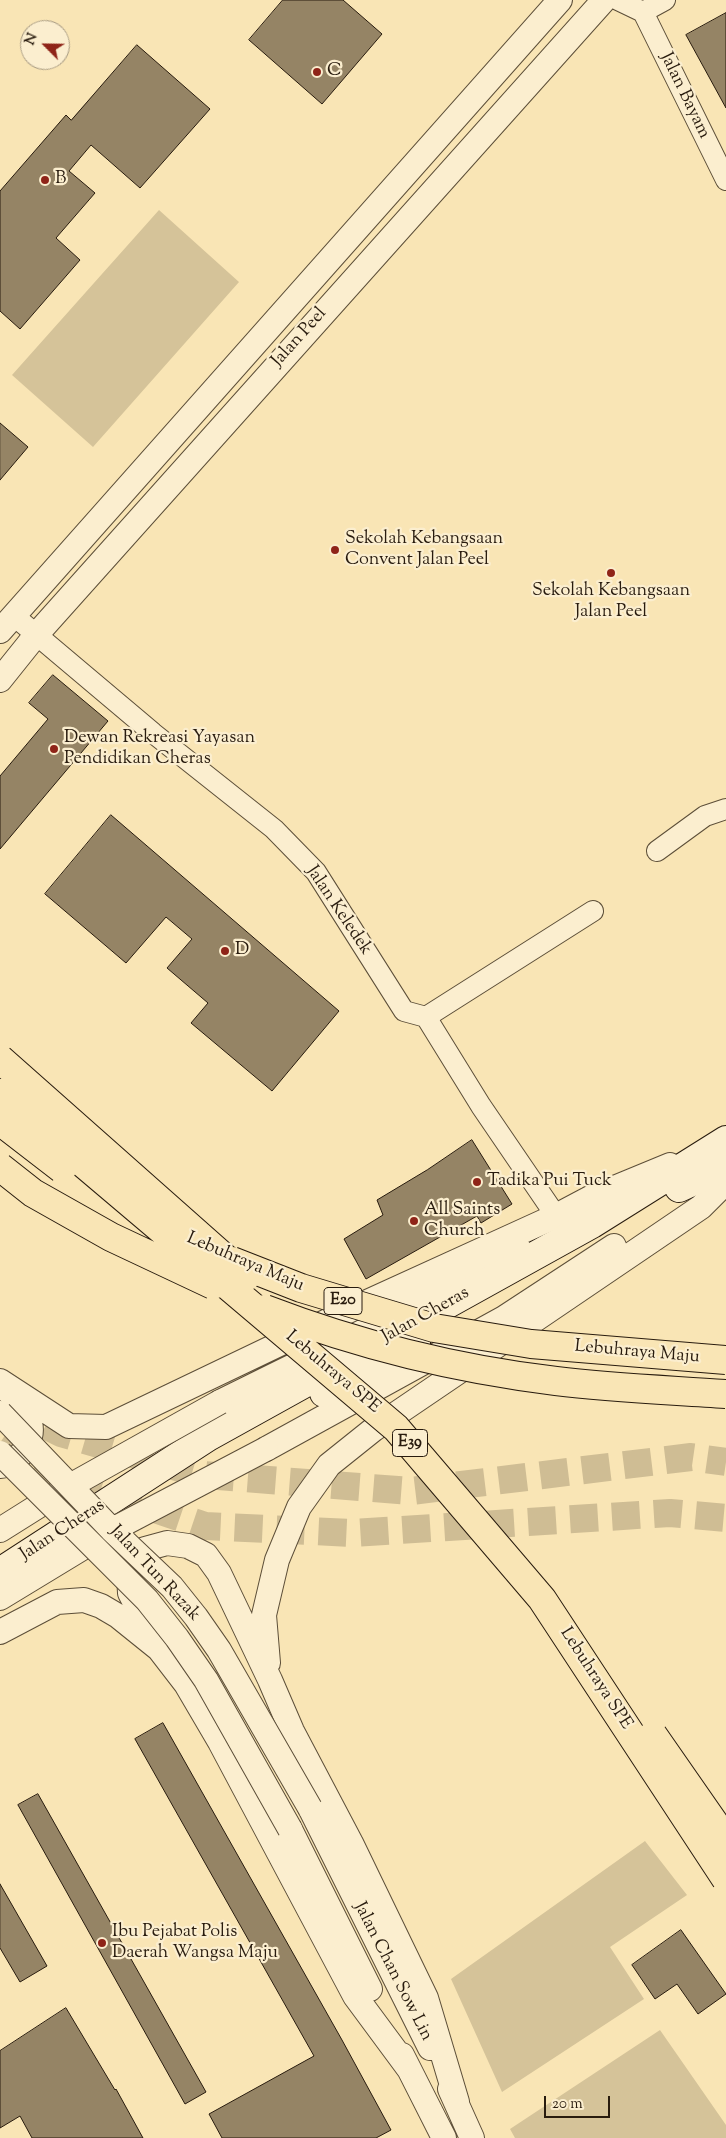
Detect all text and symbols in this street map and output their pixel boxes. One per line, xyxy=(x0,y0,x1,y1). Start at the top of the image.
north arrow xyxy=(20,20,70,70)
text: N xyxy=(21,30,44,49)
street label: Jalan Bayam xyxy=(654,50,714,142)
place label: C xyxy=(327,61,342,83)
marker: C xyxy=(311,66,323,78)
place label: B xyxy=(55,169,66,191)
marker: B xyxy=(39,174,51,186)
street label: Jalan Peel xyxy=(268,304,332,372)
place label: Sekolah Kebangsaan Convent Jalan Peel xyxy=(345,529,503,572)
marker: Sekolah Kebangsaan Convent Jalan Peel xyxy=(329,544,341,556)
marker: Sekolah Kebangsaan Jalan Peel xyxy=(605,567,617,579)
place label: Sekolah Kebangsaan Jalan Peel xyxy=(532,581,690,624)
place label: Dewan Rekreasi Yayasan Pendidikan Cheras xyxy=(64,728,255,771)
marker: Dewan Rekreasi Yayasan Pendidikan Cheras xyxy=(48,743,60,755)
street label: Jalan Keledek xyxy=(300,862,376,960)
place label: D xyxy=(235,940,249,962)
marker: D xyxy=(219,945,231,957)
place label: Tadika Pui Tuck xyxy=(487,1171,612,1193)
marker: Tadika Pui Tuck xyxy=(471,1176,483,1188)
place label: All Saints Church xyxy=(424,1200,500,1242)
marker: All Saints Church xyxy=(408,1215,420,1227)
street label: Lebuhraya Maju xyxy=(183,1229,307,1297)
street label: Jalan Cheras xyxy=(378,1283,474,1349)
road number: E20 xyxy=(324,1288,362,1314)
street label: Lebuhraya SPE xyxy=(280,1327,384,1419)
street label: Lebuhraya Maju xyxy=(574,1337,700,1369)
road number: E39 xyxy=(392,1430,428,1456)
street label: Jalan Cheras xyxy=(17,1496,109,1566)
street label: Jalan Tun Razak xyxy=(104,1522,204,1626)
street label: Lebuhraya SPE xyxy=(554,1624,636,1734)
street label: Jalan Chan Sow Lin xyxy=(348,1899,436,2045)
place label: Ibu Pejabat Polis Daerah Wangsa Maju xyxy=(112,1922,278,1965)
marker: Ibu Pejabat Polis Daerah Wangsa Maju xyxy=(96,1937,108,1949)
scale bar xyxy=(546,2086,612,2118)
text: 20 m xyxy=(552,2094,583,2115)

